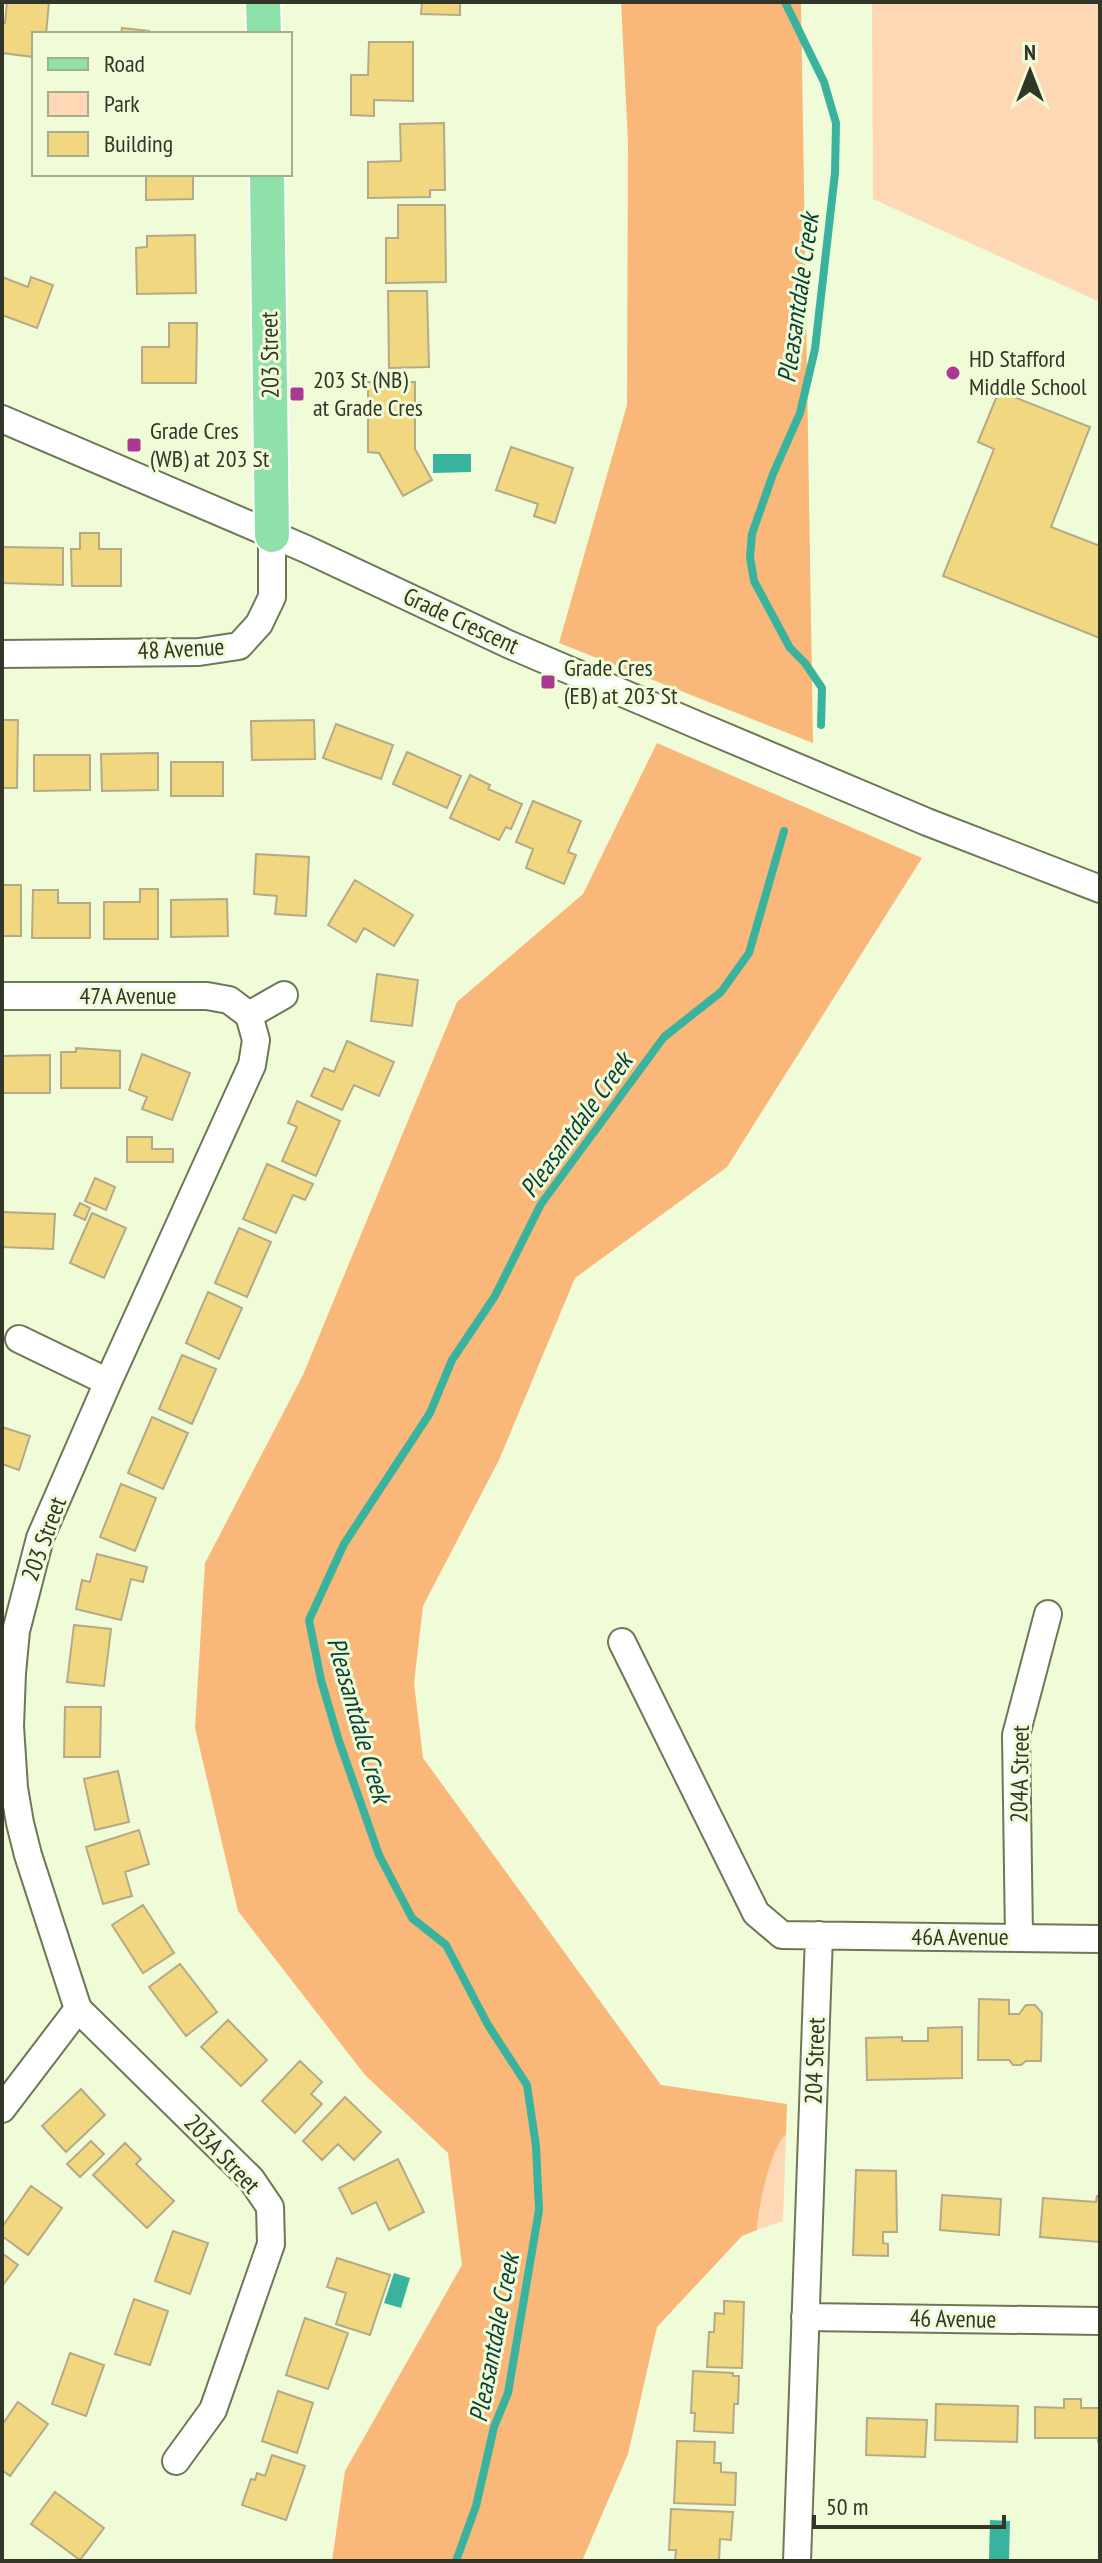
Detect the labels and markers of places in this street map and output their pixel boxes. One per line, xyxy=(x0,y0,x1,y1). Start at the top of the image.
place label: HD Stafford Middle School xyxy=(969,343,1087,402)
place label: 203 St (NB) at Grade Cres xyxy=(313,364,423,423)
marker: HD Stafford Middle School xyxy=(944,364,962,382)
marker: 203 St (NB) at Grade Cres xyxy=(288,385,306,403)
place label: Grade Cres (WB) at 203 St xyxy=(150,415,270,474)
marker: Grade Cres (WB) at 203 St xyxy=(125,436,143,454)
place label: Grade Cres (EB) at 203 St xyxy=(564,652,678,711)
marker: Grade Cres (EB) at 203 St xyxy=(539,673,557,691)

